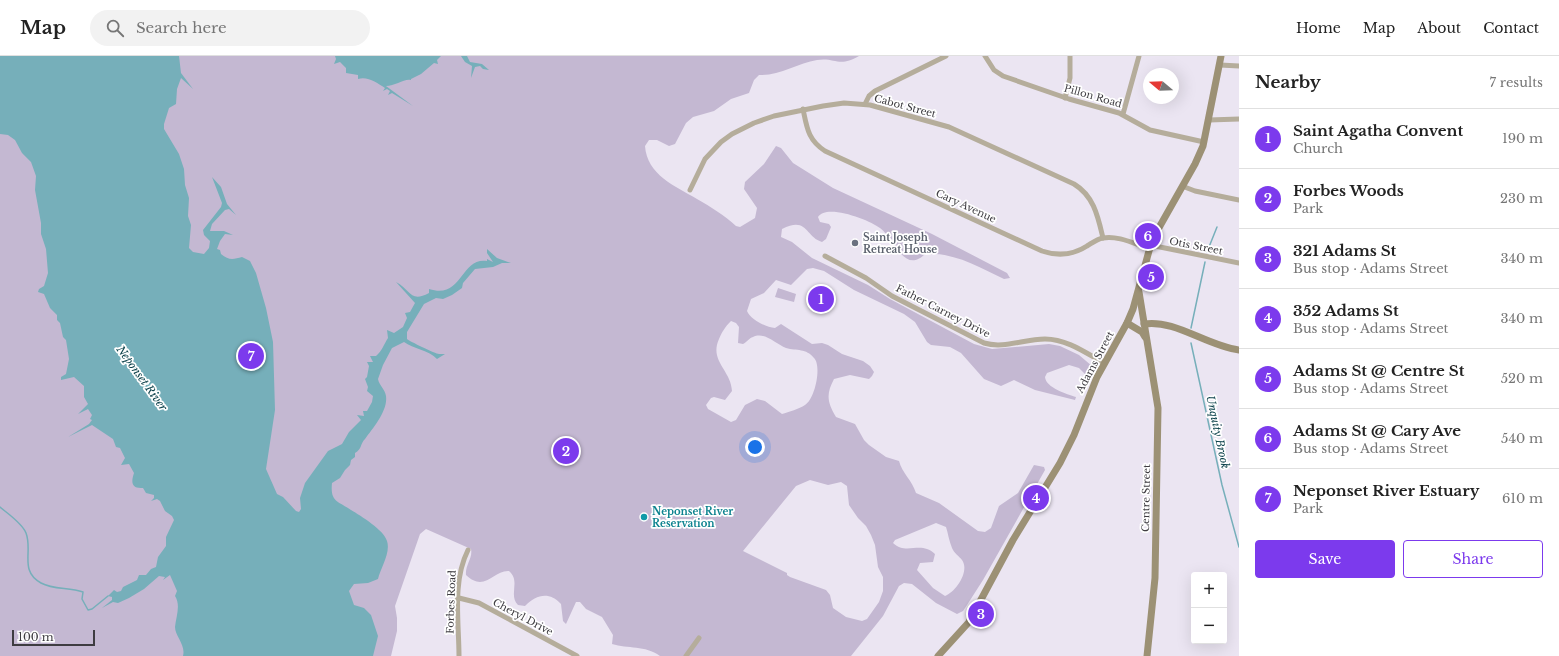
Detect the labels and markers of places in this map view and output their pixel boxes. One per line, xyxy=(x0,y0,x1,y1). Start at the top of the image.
pin: 6 xyxy=(1135,221,1161,251)
place label: Saint Joseph Retreat House xyxy=(863,231,937,256)
marker: Saint Joseph Retreat House xyxy=(850,238,860,248)
pin: 5 xyxy=(1138,262,1164,292)
pin: 1 xyxy=(808,284,834,314)
pin: 7 xyxy=(238,341,264,371)
pin: 2 xyxy=(553,436,579,466)
pin: 4 xyxy=(1023,483,1049,513)
place label: Neponset River Reservation xyxy=(652,505,733,530)
marker: Neponset River Reservation xyxy=(639,512,649,522)
pin: 3 xyxy=(968,599,994,629)

